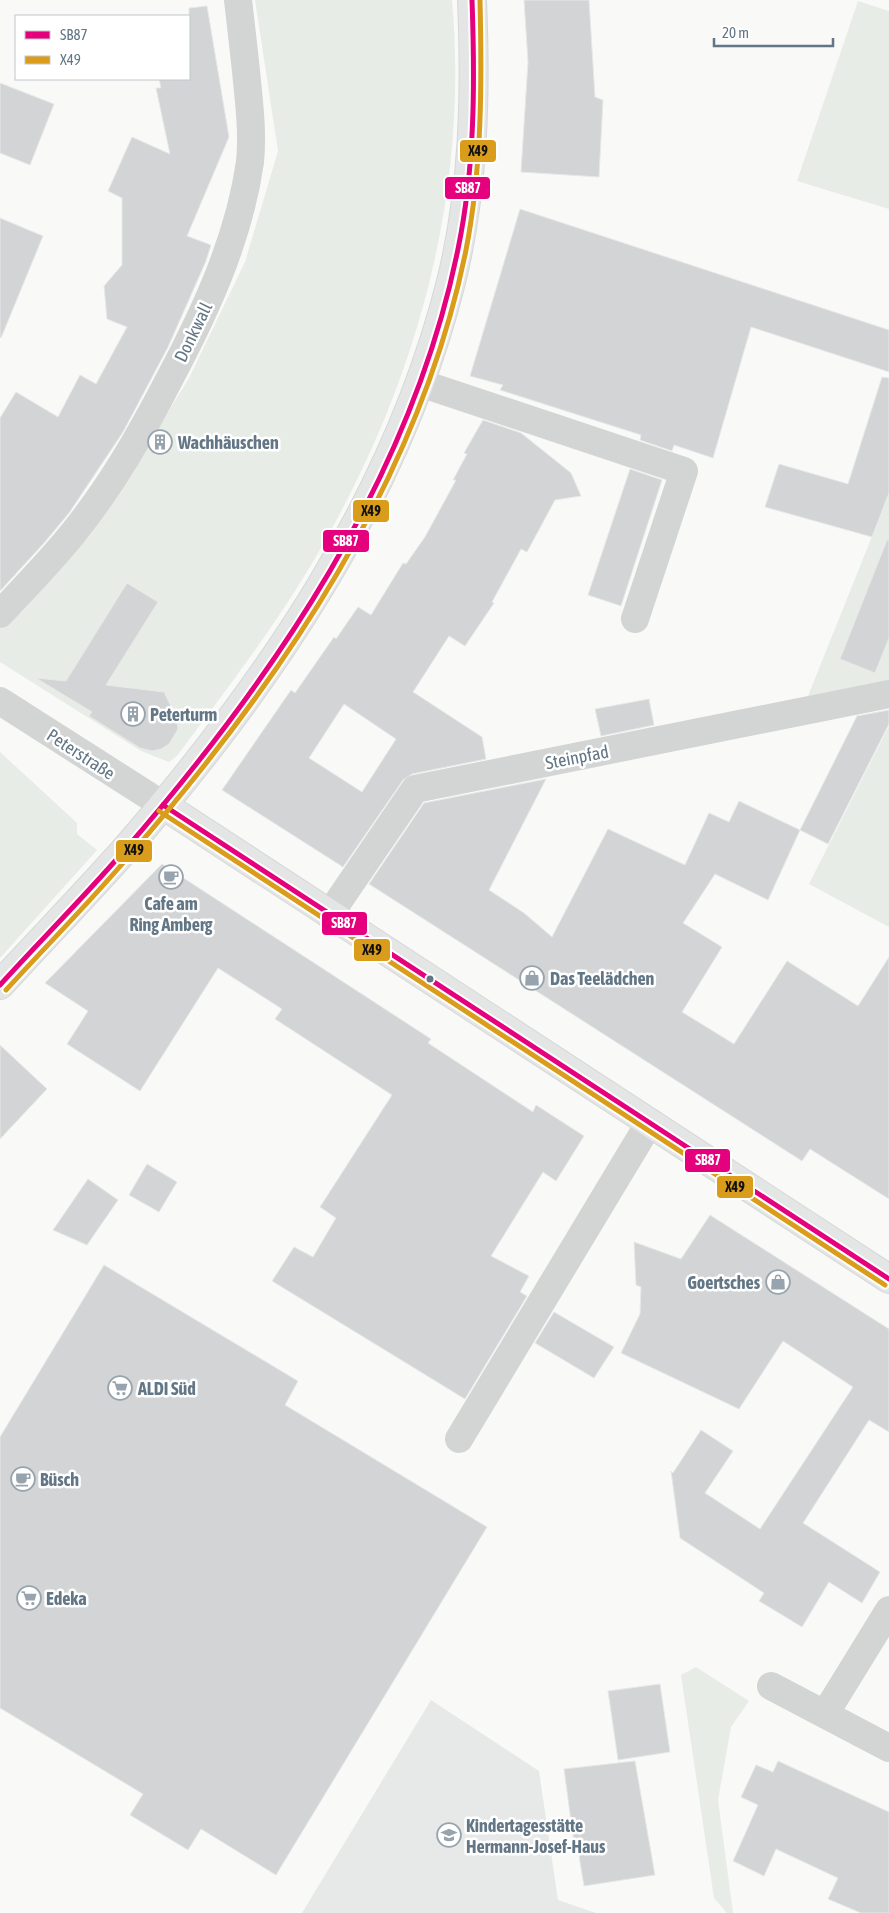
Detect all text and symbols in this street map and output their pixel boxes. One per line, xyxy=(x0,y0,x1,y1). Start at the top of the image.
legend xyxy=(15,15,190,80)
scale bar xyxy=(714,15,833,47)
text: 20 m xyxy=(722,24,749,41)
text: SB87 xyxy=(60,26,88,43)
text: X49 xyxy=(60,51,81,68)
line badge: X49 xyxy=(459,139,497,163)
text: X49 xyxy=(467,143,488,159)
line badge: SB87 xyxy=(444,176,491,200)
text: SB87 xyxy=(455,180,481,196)
street label: Donkwall xyxy=(170,299,216,365)
building icon: Wachhäuschen xyxy=(147,429,173,455)
place label: Wachhäuschen xyxy=(177,432,279,453)
line badge: X49 xyxy=(352,499,390,523)
text: X49 xyxy=(360,503,381,519)
line badge: SB87 xyxy=(322,529,370,553)
text: SB87 xyxy=(333,533,359,549)
building icon: Peterturm xyxy=(120,701,146,727)
place label: Peterturm xyxy=(150,704,217,725)
street label: Peterstraße xyxy=(43,724,119,784)
street label: Steinpfad xyxy=(544,741,610,773)
line badge: X49 xyxy=(115,839,153,863)
text: X49 xyxy=(123,842,144,858)
cafe icon: Cafe am Ring Amberg xyxy=(158,864,184,890)
place label: Cafe am Ring Amberg xyxy=(129,893,213,935)
line badge: SB87 xyxy=(321,911,368,936)
text: SB87 xyxy=(331,915,357,931)
line badge: X49 xyxy=(353,938,391,962)
text: X49 xyxy=(361,942,382,958)
shop icon: Das Teelädchen xyxy=(519,965,545,991)
place label: Das Teelädchen xyxy=(550,968,655,989)
unlabelled marker xyxy=(425,974,435,984)
line badge: SB87 xyxy=(684,1148,731,1173)
text: SB87 xyxy=(695,1152,721,1168)
line badge: X49 xyxy=(716,1175,754,1199)
text: X49 xyxy=(724,1179,745,1195)
shop icon: Goertsches xyxy=(765,1269,791,1295)
place label: Goertsches xyxy=(687,1272,761,1293)
supermarket icon: ALDI Süd xyxy=(107,1375,133,1401)
place label: ALDI Süd xyxy=(137,1378,196,1399)
cafe icon: Büsch xyxy=(10,1466,36,1492)
place label: Büsch xyxy=(40,1469,79,1490)
supermarket icon: Edeka xyxy=(16,1585,42,1611)
place label: Edeka xyxy=(46,1588,87,1609)
place label: Kindertagesstätte Hermann-Josef-Haus xyxy=(466,1815,606,1857)
school or university icon: Kindertagesstätte Hermann-Josef-Haus xyxy=(436,1822,462,1848)

